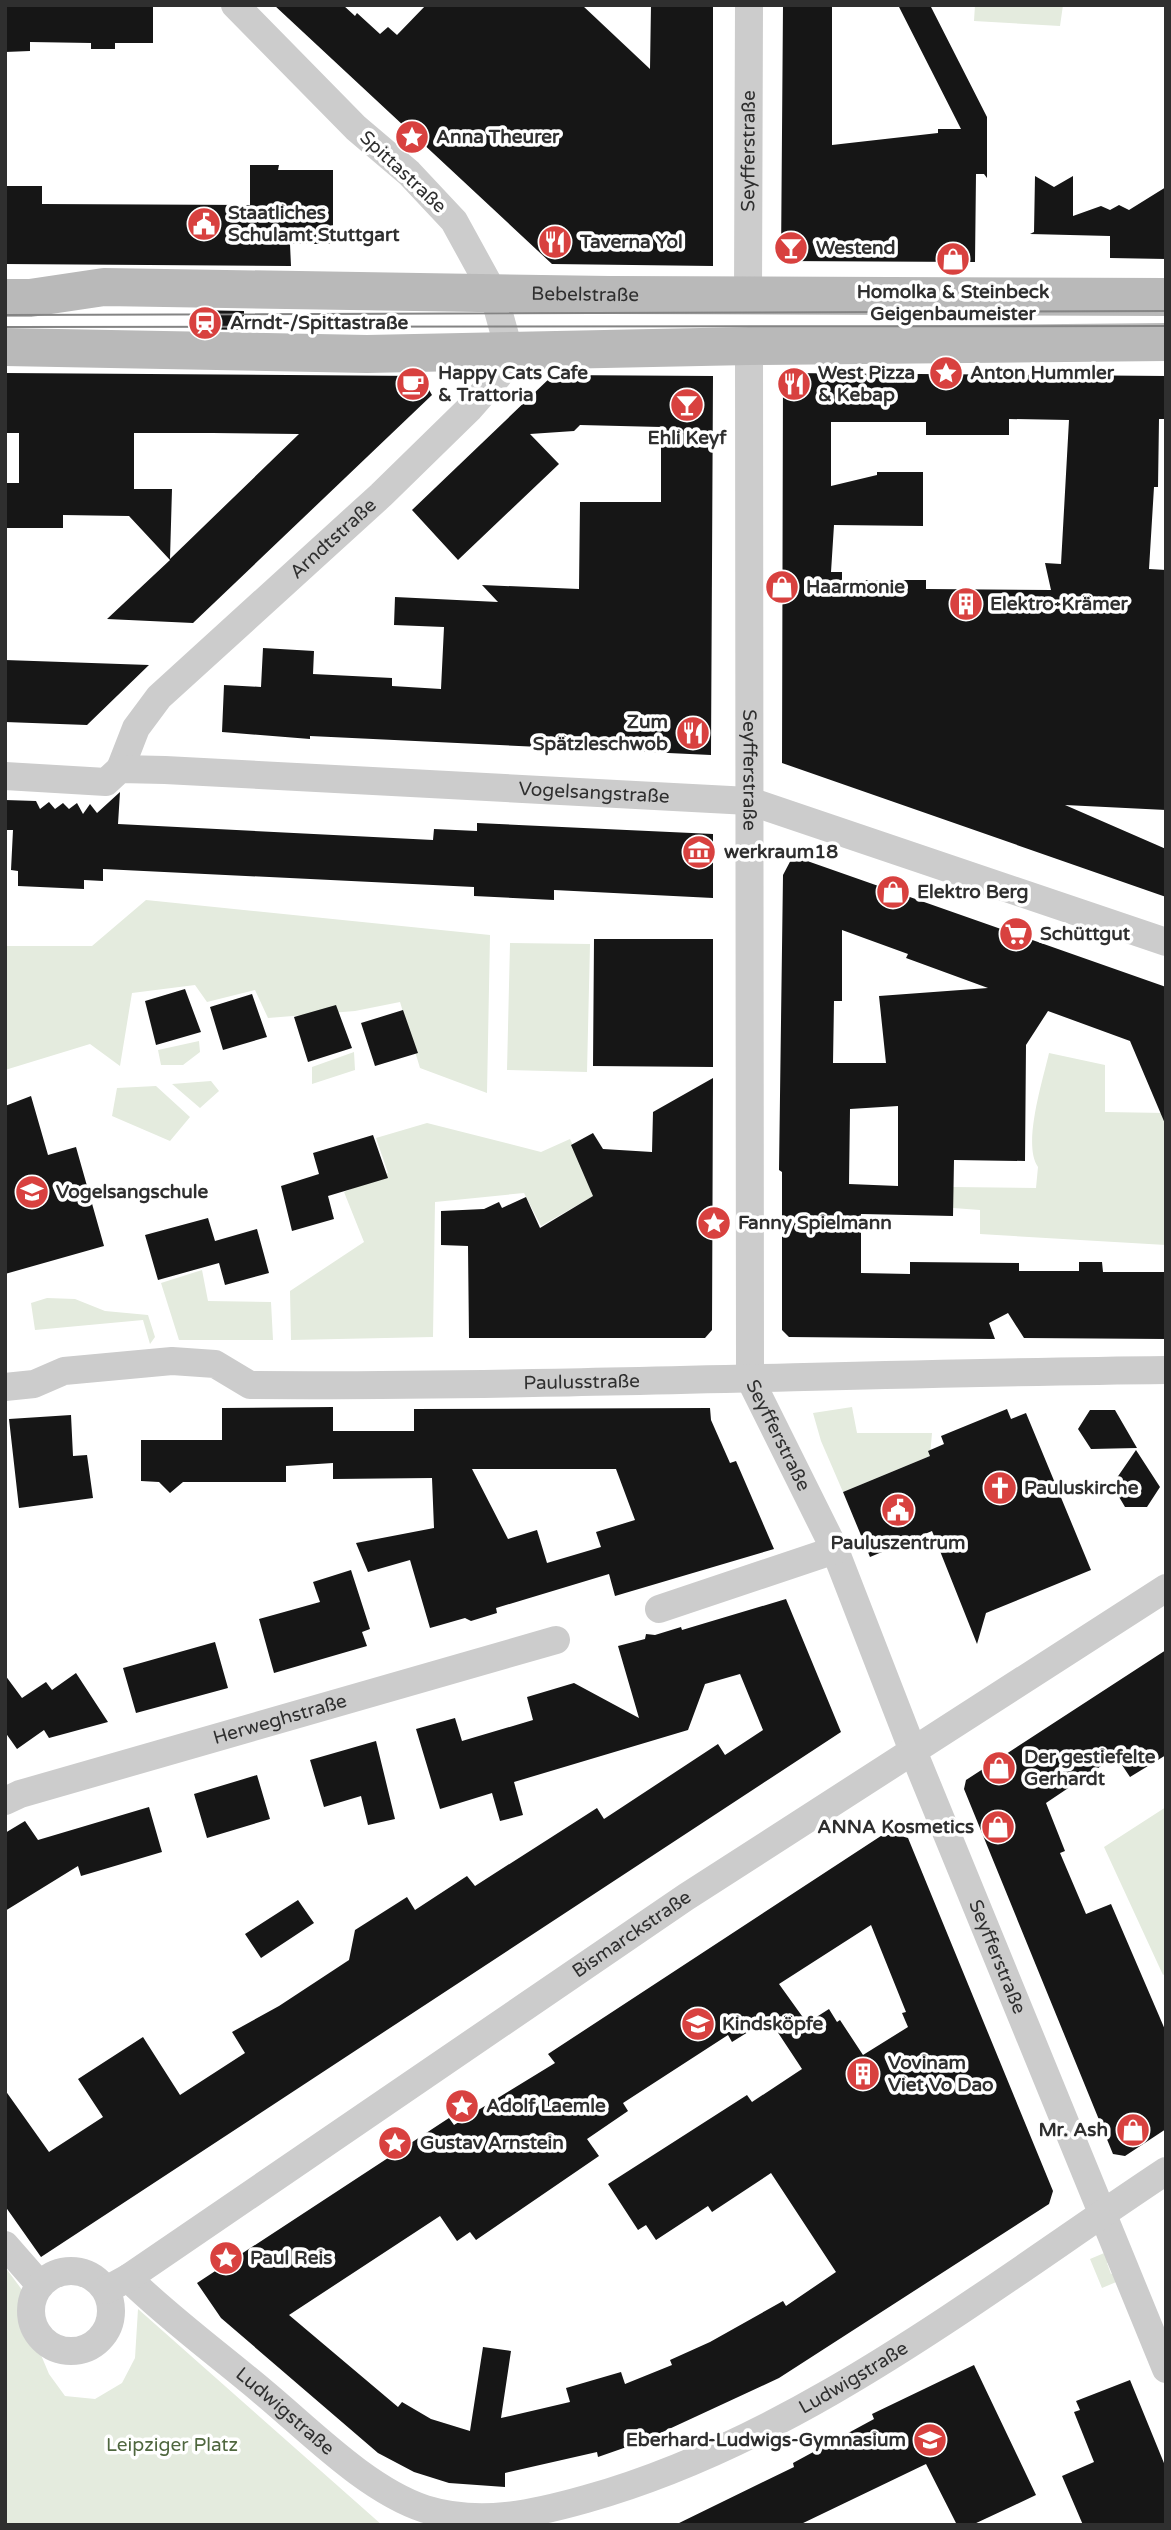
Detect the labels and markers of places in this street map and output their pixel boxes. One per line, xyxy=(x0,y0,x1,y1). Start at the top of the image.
place icon: Anna Theurer xyxy=(393,118,431,156)
place label: Anna Theurer xyxy=(436,126,560,148)
place label: Staatliches Schulamt Stuttgart xyxy=(228,202,400,247)
public building icon: Staatliches Schulamt Stuttgart xyxy=(185,205,223,243)
restaurant icon: Taverna Yol xyxy=(536,223,574,261)
bar icon: Westend xyxy=(772,229,810,267)
place label: Taverna Yol xyxy=(579,231,683,253)
place label: Westend xyxy=(816,237,896,259)
shop icon: Homolka & Steinbeck Geigenbaumeister xyxy=(934,240,972,278)
place label: Homolka & Steinbeck Geigenbaumeister xyxy=(857,281,1050,326)
station icon: Arndt-/Spittastraße xyxy=(186,304,224,342)
place label: Arndt-/Spittastraße xyxy=(230,312,409,335)
place icon: Anton Hummler xyxy=(927,354,965,392)
place label: Happy Cats Cafe & Trattoria xyxy=(438,362,588,406)
place label: West Pizza & Kebap xyxy=(818,362,915,407)
place label: Anton Hummler xyxy=(970,362,1115,384)
cafe icon: Happy Cats Cafe & Trattoria xyxy=(394,365,432,403)
restaurant icon: West Pizza & Kebap xyxy=(775,365,813,403)
bar icon: Ehli Keyf xyxy=(668,386,706,424)
place label: Ehli Keyf xyxy=(648,427,727,450)
shop icon: Haarmonie xyxy=(763,568,801,606)
place label: Haarmonie xyxy=(806,576,905,598)
building icon: Elektro-Krämer xyxy=(947,585,985,623)
place label: Elektro-Krämer xyxy=(990,593,1128,615)
place label: Zum Spätzleschwob xyxy=(533,711,668,756)
restaurant icon: Zum Spätzleschwob xyxy=(674,714,712,752)
museum icon: werkraum18 xyxy=(680,833,718,871)
place label: werkraum18 xyxy=(724,841,838,863)
shop icon: Elektro Berg xyxy=(874,873,912,911)
place label: Elektro Berg xyxy=(917,881,1029,904)
supermarket icon: Schüttgut xyxy=(997,915,1035,953)
place label: Schüttgut xyxy=(1040,923,1131,946)
school or university icon: Vogelsangschule xyxy=(13,1173,51,1211)
place label: Vogelsangschule xyxy=(56,1181,209,1204)
place icon: Fanny Spielmann xyxy=(695,1204,733,1242)
place label: Fanny Spielmann xyxy=(738,1212,892,1235)
church icon: Pauluskirche xyxy=(981,1469,1019,1507)
place label: Pauluskirche xyxy=(1024,1477,1139,1499)
public building icon: Pauluszentrum xyxy=(879,1491,917,1529)
place label: Pauluszentrum xyxy=(831,1532,965,1554)
place label: Der gestiefelte Gerhardt xyxy=(1024,1746,1156,1790)
shop icon: Der gestiefelte Gerhardt xyxy=(980,1749,1018,1787)
shop icon: ANNA Kosmetics xyxy=(979,1808,1017,1846)
place label: ANNA Kosmetics xyxy=(817,1816,974,1838)
school or university icon: Kindsköpfe xyxy=(679,2005,717,2043)
place label: Kindsköpfe xyxy=(722,2013,823,2036)
place label: Vovinam Viet Vo Dao xyxy=(888,2052,994,2096)
building icon: Vovinam Viet Vo Dao xyxy=(844,2055,882,2093)
place icon: Adolf Laemle xyxy=(443,2087,481,2125)
place label: Adolf Laemle xyxy=(486,2095,606,2117)
shop icon: Mr. Ash xyxy=(1114,2111,1152,2149)
place label: Mr. Ash xyxy=(1038,2119,1108,2141)
place icon: Gustav Arnstein xyxy=(376,2124,414,2162)
place label: Gustav Arnstein xyxy=(420,2132,564,2154)
place icon: Paul Reis xyxy=(207,2239,245,2277)
place label: Paul Reis xyxy=(250,2247,332,2269)
school or university icon: Eberhard-Ludwigs-Gymnasium xyxy=(911,2421,949,2459)
place label: Eberhard-Ludwigs-Gymnasium xyxy=(626,2429,906,2452)

